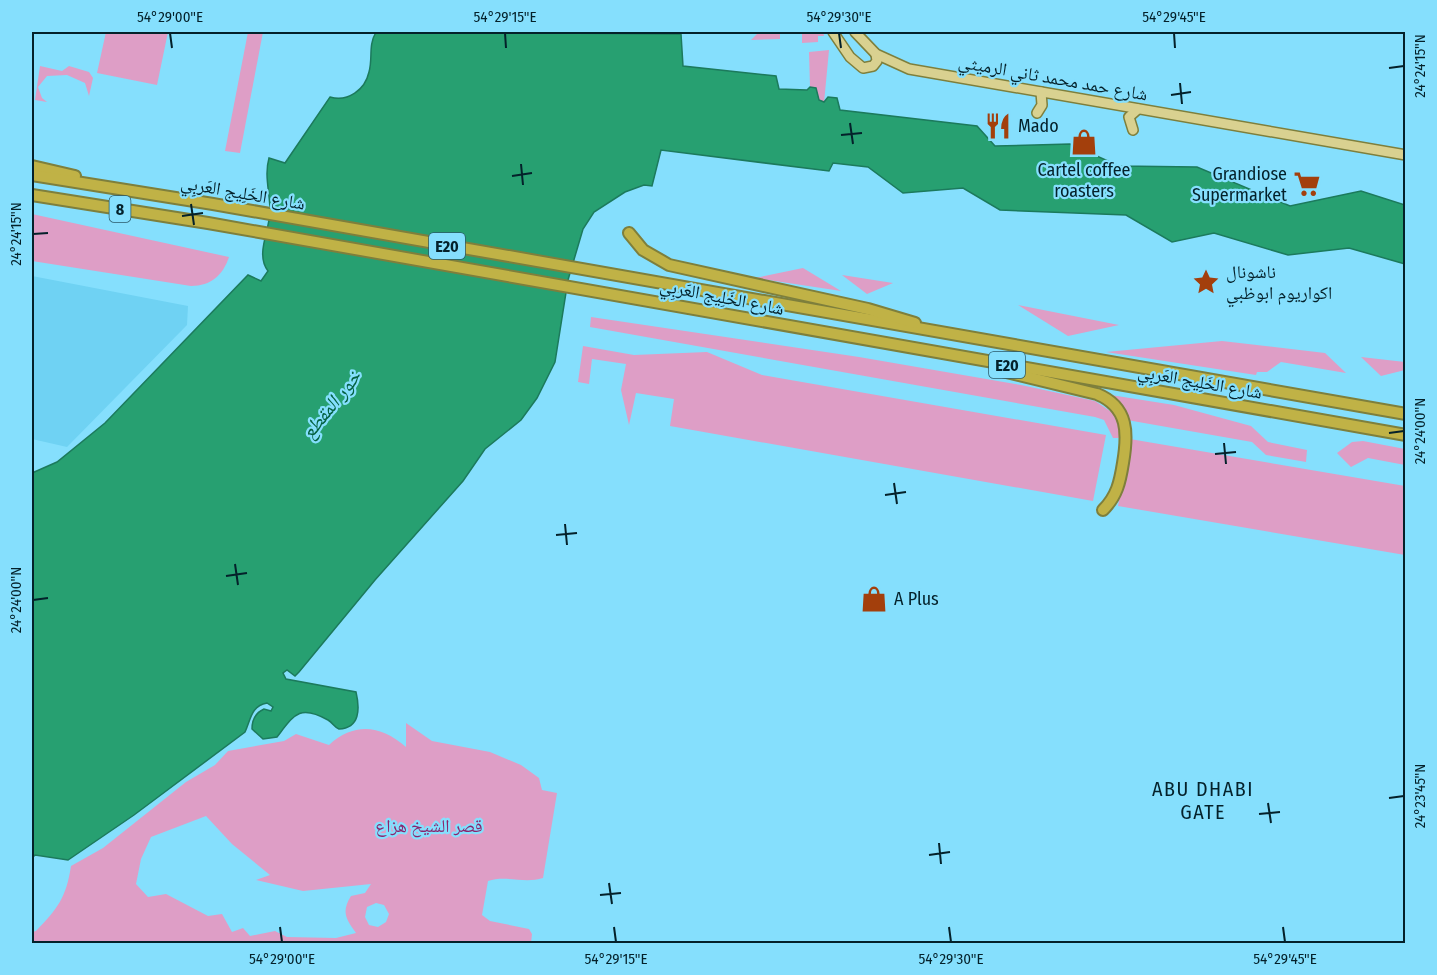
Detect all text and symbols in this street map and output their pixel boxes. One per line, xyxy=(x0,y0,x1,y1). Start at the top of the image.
text: 54°29'00"E xyxy=(137,8,203,26)
text: 54°29'15"E xyxy=(473,8,537,26)
text: 54°29'30"E xyxy=(806,8,872,26)
text: 54°29'45"E xyxy=(1142,8,1206,26)
text: 24°24'15"N xyxy=(1411,34,1429,98)
street label: شارع حمد محمد ثاني الرميثي xyxy=(956,51,1149,109)
restaurant icon: Mado xyxy=(983,111,1013,141)
place label: Mado xyxy=(1018,115,1059,137)
shop icon: Cartel coffee roasters xyxy=(1069,127,1099,157)
place label: Cartel coffee roasters xyxy=(1037,159,1131,202)
place label: Grandiose Supermarket xyxy=(1192,163,1287,206)
supermarket icon: Grandiose Supermarket xyxy=(1292,169,1322,199)
street label: شارع الخَلِيج العَربِي xyxy=(179,171,307,218)
road number: 8 xyxy=(110,196,130,222)
text: 24°24'15"N xyxy=(7,202,25,266)
road number: E20 xyxy=(429,233,465,259)
place label: ناشونال اكواريوم ابوظبي xyxy=(1226,261,1332,308)
place icon: ناشونال اكواريوم ابوظبي xyxy=(1191,267,1221,297)
street label: شارع الخَلِيج العَربِي xyxy=(657,274,786,323)
road number: E20 xyxy=(989,352,1025,378)
street label: شارع الخَلِيج العَربِي xyxy=(1136,360,1264,407)
water label: خور المقطع xyxy=(296,365,367,444)
text: 24°24'00"N xyxy=(1411,398,1429,464)
text: 24°24'00"N xyxy=(7,567,25,633)
shop icon: A Plus xyxy=(859,584,889,614)
place label: A Plus xyxy=(894,588,939,610)
text: 24°23'45"N xyxy=(1411,764,1429,828)
district label: ABU DHABI GATE xyxy=(1152,777,1254,824)
park label: قصر الشيخ هزاع xyxy=(375,815,483,838)
text: 54°29'00"E xyxy=(249,950,315,968)
text: 54°29'15"E xyxy=(584,950,648,968)
text: 54°29'30"E xyxy=(918,950,984,968)
text: 54°29'45"E xyxy=(1253,950,1317,968)

